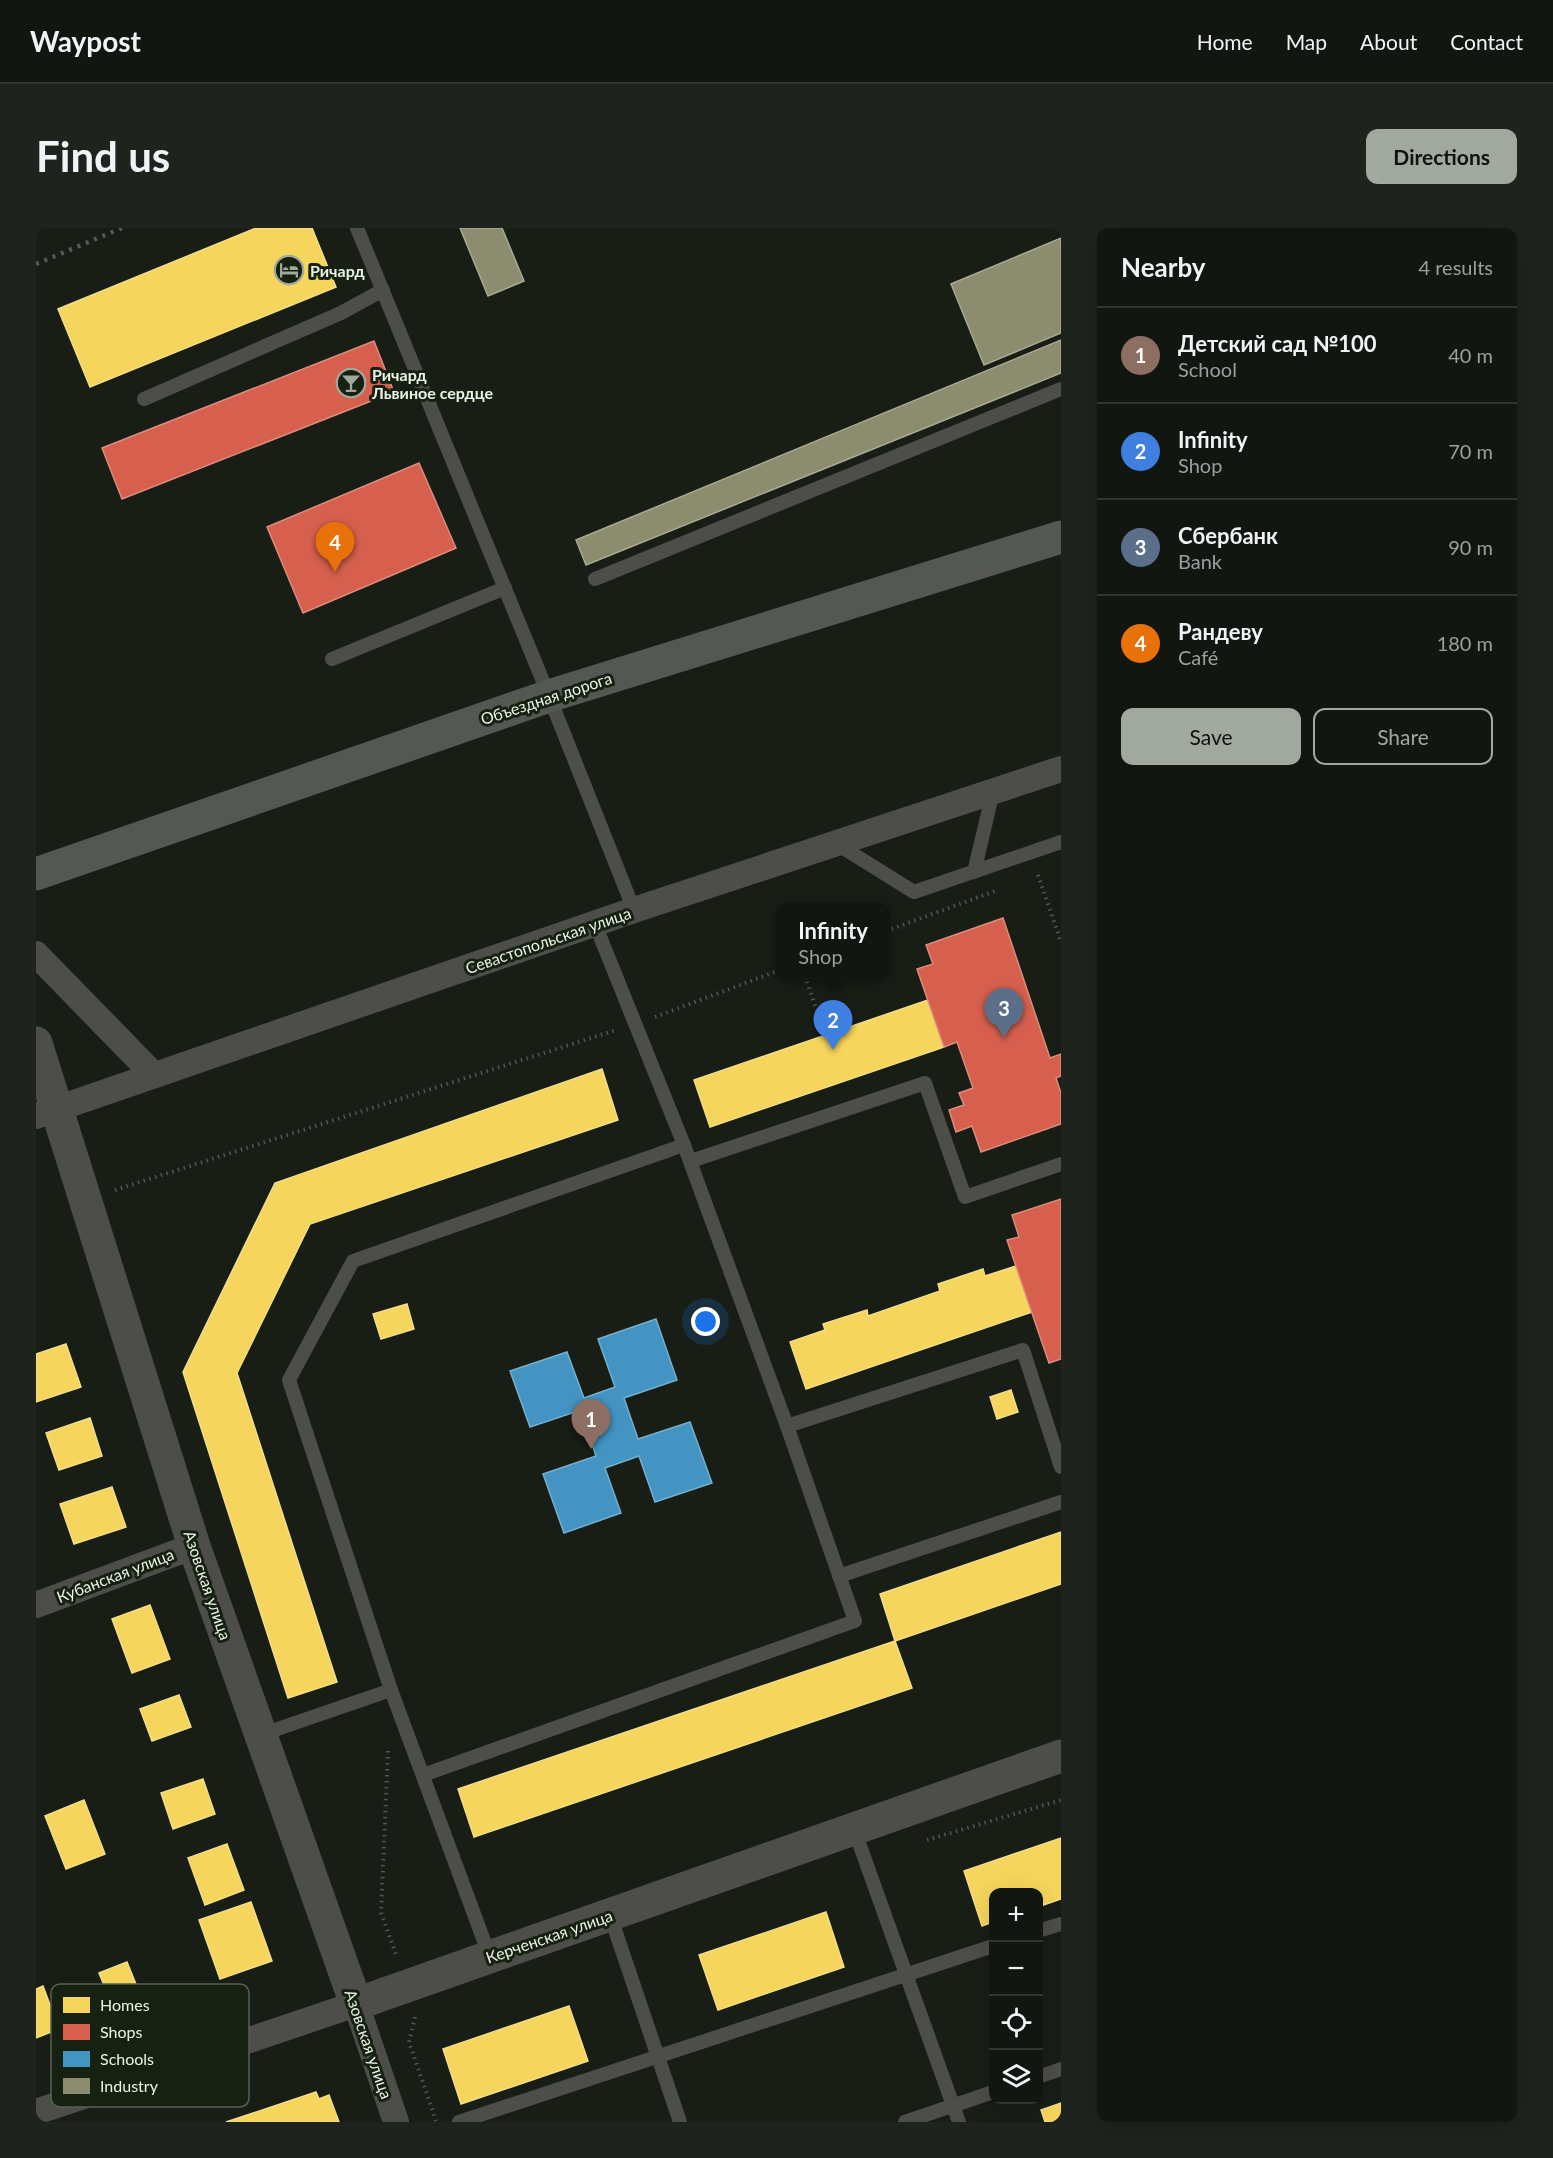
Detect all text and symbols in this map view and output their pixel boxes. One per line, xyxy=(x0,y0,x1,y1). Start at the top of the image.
text: Waypost xyxy=(30,24,141,58)
text: Home xyxy=(1197,29,1253,54)
text: Map xyxy=(1286,29,1327,54)
text: About xyxy=(1360,29,1417,54)
text: Contact xyxy=(1450,29,1523,54)
button: Directions xyxy=(1366,129,1517,184)
text: Find us xyxy=(36,131,170,181)
text: Nearby xyxy=(1121,251,1206,283)
hotel icon: Ричард xyxy=(273,254,305,286)
text: 4 results xyxy=(1418,255,1493,279)
place label: Ричард xyxy=(310,261,365,280)
text: Детский сад №100 xyxy=(1178,330,1377,357)
text: 1 xyxy=(1135,343,1146,367)
text: 40 m xyxy=(1448,343,1493,367)
text: School xyxy=(1178,357,1237,381)
place label: Ричард Львиное сердце xyxy=(371,365,494,402)
bar icon: Ричард Львиное сердце xyxy=(335,367,367,399)
text: Infinity xyxy=(1178,426,1248,453)
text: 2 xyxy=(1135,439,1146,463)
text: 70 m xyxy=(1448,439,1493,463)
text: Shop xyxy=(1178,453,1222,477)
pin: 4 xyxy=(316,522,354,572)
text: Сбербанк xyxy=(1178,522,1278,549)
text: 3 xyxy=(1135,535,1146,559)
text: 90 m xyxy=(1448,535,1493,559)
text: Bank xyxy=(1178,549,1222,573)
text: Рандеву xyxy=(1178,618,1263,645)
text: 4 xyxy=(1135,631,1146,655)
text: 180 m xyxy=(1437,631,1493,655)
text: Café xyxy=(1178,645,1218,669)
street label: Объездная дорога xyxy=(478,668,614,728)
button: Save xyxy=(1121,708,1301,765)
button: Share xyxy=(1313,708,1493,765)
street label: Севастопольская улица xyxy=(463,903,633,977)
popup xyxy=(776,903,890,981)
text: Infinity xyxy=(798,917,868,944)
text: Shop xyxy=(798,944,843,968)
pin: 3 xyxy=(984,988,1024,1038)
pin: 2 xyxy=(814,1000,852,1050)
your location xyxy=(691,1307,720,1336)
pin: 1 xyxy=(572,1400,610,1449)
street label: Азовская улица xyxy=(180,1528,236,1642)
street label: Кубанская улица xyxy=(54,1544,176,1606)
map controls xyxy=(989,1888,1043,2104)
button: + xyxy=(989,1888,1043,1942)
street label: Керченская улица xyxy=(483,1905,615,1967)
button: − xyxy=(989,1942,1043,1996)
legend xyxy=(51,1984,249,2107)
street label: Азовская улица xyxy=(341,1987,397,2101)
text: Homes xyxy=(100,1995,150,2014)
button: locate xyxy=(989,1996,1043,2050)
text: Shops xyxy=(100,2022,143,2041)
text: Schools xyxy=(100,2049,154,2068)
button: layers xyxy=(989,2050,1043,2104)
text: Industry xyxy=(100,2076,159,2095)

